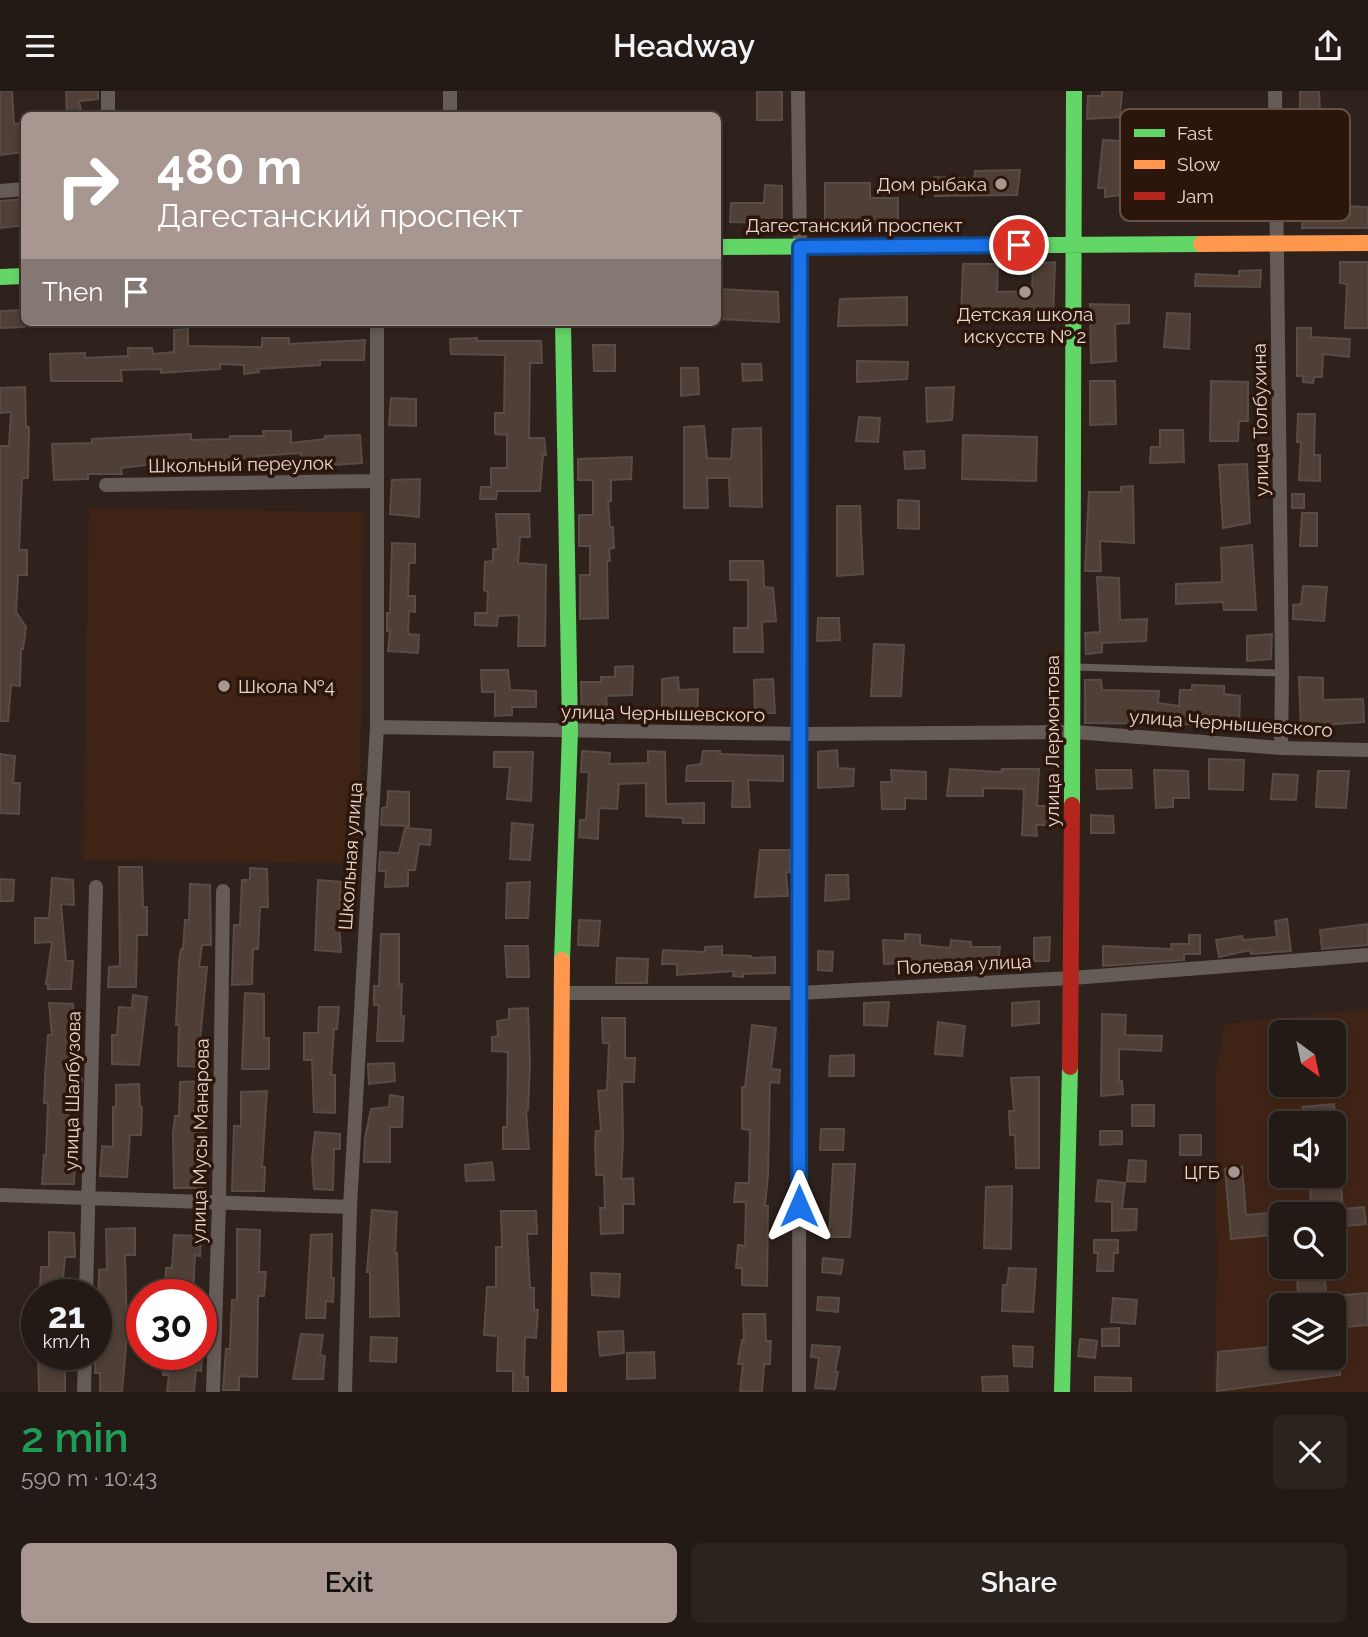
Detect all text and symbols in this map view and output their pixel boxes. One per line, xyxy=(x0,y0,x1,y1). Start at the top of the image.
icon: menu xyxy=(21,27,59,65)
text: Headway xyxy=(613,27,755,64)
icon: share xyxy=(1309,27,1347,65)
legend xyxy=(1120,109,1350,221)
text: Fast xyxy=(1177,122,1213,144)
text: 480 m xyxy=(157,138,302,195)
icon: right xyxy=(42,140,133,231)
text: Slow xyxy=(1177,153,1221,175)
place label: Дом рыбака xyxy=(877,173,987,195)
marker: Дом рыбака xyxy=(993,176,1009,192)
text: Jam xyxy=(1177,185,1214,207)
text: Дагестанский проспект xyxy=(157,197,523,234)
street label: Дагестанский проспект xyxy=(745,214,963,236)
pin xyxy=(989,215,1049,275)
icon: arrive xyxy=(1000,226,1038,264)
icon: arrive xyxy=(117,273,155,311)
text: Then xyxy=(42,277,103,307)
marker: Детская школа искусств № 2 xyxy=(1017,284,1033,300)
place label: Детская школа искусств № 2 xyxy=(957,303,1093,347)
street label: улица Толбухина xyxy=(1248,343,1272,497)
street label: Школьный переулок xyxy=(148,451,334,477)
street label: улица Лермонтова xyxy=(1041,655,1063,827)
place label: Школа №4 xyxy=(238,675,335,697)
marker: Школа №4 xyxy=(216,678,232,694)
street label: улица Чернышевского xyxy=(561,700,765,726)
street label: улица Чернышевского xyxy=(1128,705,1334,741)
street label: Школьная улица xyxy=(334,781,366,931)
street label: Полевая улица xyxy=(896,949,1032,979)
street label: улица Шалбузова xyxy=(60,1011,84,1171)
north arrow xyxy=(1269,1020,1346,1097)
map controls xyxy=(1269,1020,1346,1370)
street label: улица Мусы Манарова xyxy=(187,1038,213,1244)
button: sound xyxy=(1269,1111,1346,1188)
place label: ЦГБ xyxy=(1184,1161,1220,1183)
marker: ЦГБ xyxy=(1226,1164,1242,1180)
position arrow xyxy=(762,1169,836,1243)
button: search xyxy=(1269,1202,1346,1279)
speed limit sign: 30 xyxy=(126,1279,217,1370)
button: layers xyxy=(1269,1293,1346,1370)
text: 21 xyxy=(48,1295,85,1336)
text: km/h xyxy=(43,1331,90,1352)
text: 2 min xyxy=(21,1413,129,1462)
button: close xyxy=(1273,1415,1347,1489)
text: 590 m · 10:43 xyxy=(21,1464,157,1491)
button: Exit xyxy=(21,1543,677,1623)
button: Share xyxy=(691,1543,1347,1623)

